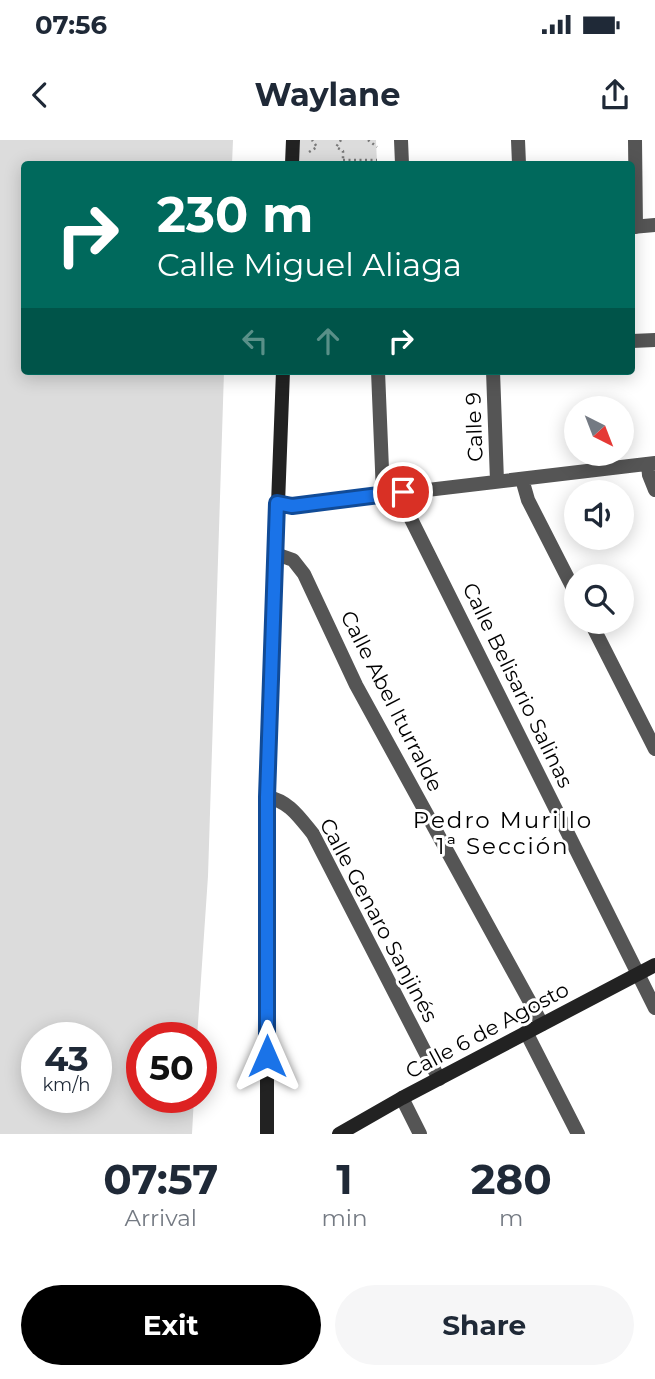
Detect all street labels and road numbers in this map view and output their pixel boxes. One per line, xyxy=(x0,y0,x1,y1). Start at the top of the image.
street label: Calle 9 xyxy=(460,392,488,462)
street label: Calle Belisario Salinas xyxy=(457,578,579,792)
street label: Calle Abel Iturralde xyxy=(336,606,448,796)
street label: Calle Genaro Sanjinés xyxy=(315,814,443,1026)
street label: Calle 6 de Agosto xyxy=(401,976,573,1084)

